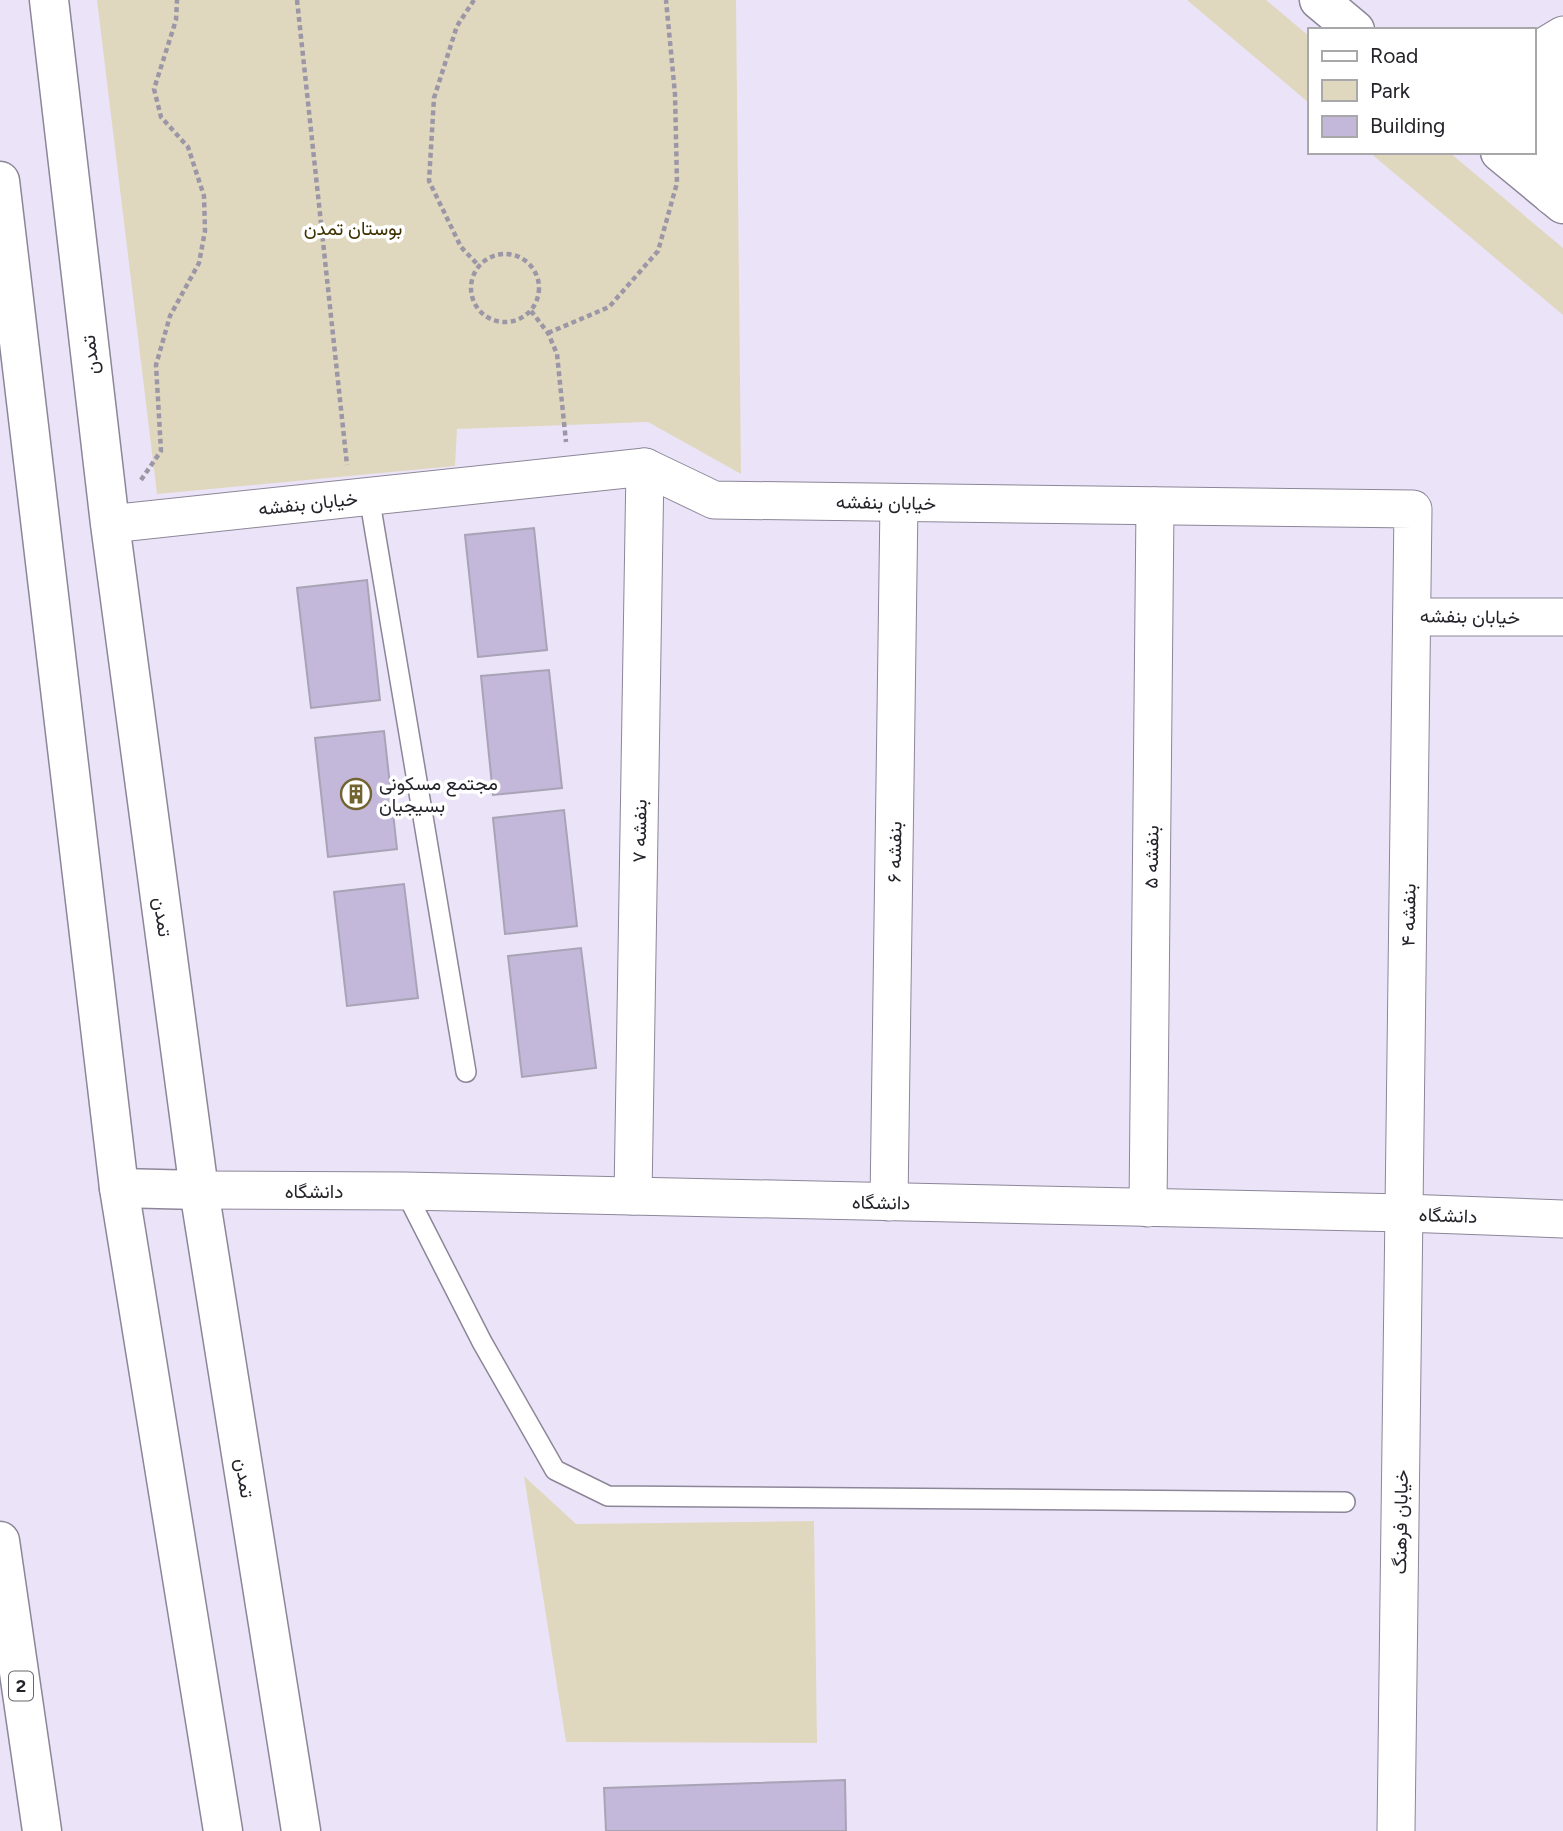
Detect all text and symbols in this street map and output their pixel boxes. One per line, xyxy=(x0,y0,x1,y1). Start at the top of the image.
legend xyxy=(1308,28,1535,154)
text: Road xyxy=(1370,43,1418,68)
text: Park xyxy=(1370,78,1411,103)
text: Building xyxy=(1370,113,1445,138)
park label: بوستان تمدن xyxy=(304,217,402,240)
street label: تمدن xyxy=(77,334,104,376)
street label: خیابان بنفشه xyxy=(257,487,359,520)
street label: خیابان بنفشه xyxy=(836,490,936,515)
street label: خیابان بنفشه xyxy=(1420,604,1520,629)
place label: مجتمع مسکونی بسیجیان xyxy=(379,772,498,817)
building icon: مجتمع مسکونی بسیجیان xyxy=(339,777,373,811)
street label: بنفشه ۷ xyxy=(627,799,652,863)
street label: بنفشه ۶ xyxy=(882,821,907,883)
street label: بنفشه ۵ xyxy=(1139,825,1164,889)
street label: بنفشه ۴ xyxy=(1396,883,1421,947)
street label: تمدن xyxy=(148,896,177,938)
street label: دانشگاه xyxy=(285,1180,343,1203)
street label: دانشگاه xyxy=(852,1190,910,1215)
street label: دانشگاه xyxy=(1418,1203,1478,1228)
street label: تمدن xyxy=(230,1457,259,1500)
street label: خیابان فرهنگ xyxy=(1388,1469,1413,1575)
road number: 2 xyxy=(9,1672,33,1700)

